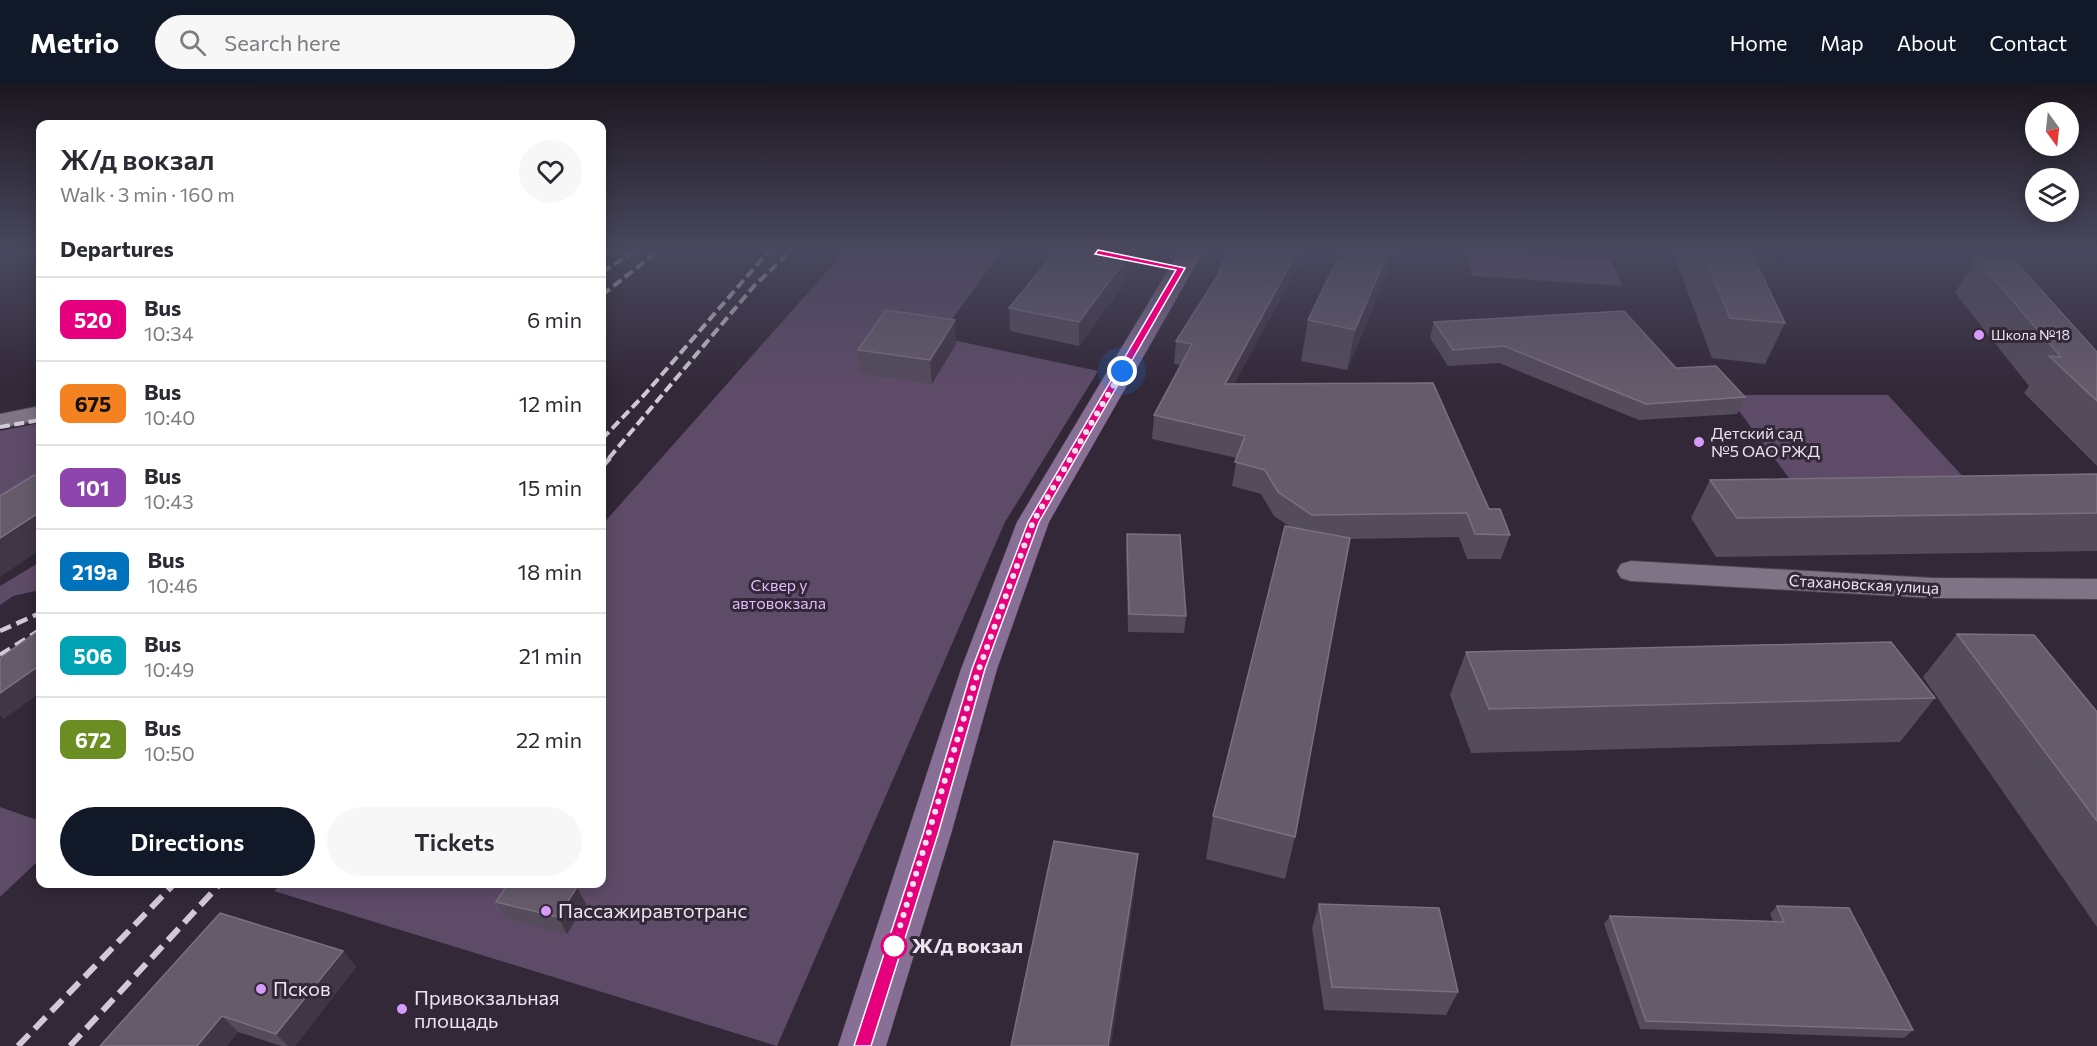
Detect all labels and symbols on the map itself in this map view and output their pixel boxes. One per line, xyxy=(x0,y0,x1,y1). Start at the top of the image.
north arrow xyxy=(2025,102,2079,156)
place label: Школа №18 xyxy=(1991,326,2070,343)
marker: Школа №18 xyxy=(1972,328,1986,342)
your location xyxy=(1107,356,1137,386)
place label: Детский сад №5 ОАО РЖД xyxy=(1711,423,1820,460)
marker: Детский сад №5 ОАО РЖД xyxy=(1692,435,1706,449)
street label: Стахановская улица xyxy=(1788,570,1940,597)
park label: Сквер у автовокзала xyxy=(732,575,826,612)
place label: Пассажиравтотранс xyxy=(558,898,747,922)
marker: Пассажиравтотранс xyxy=(539,904,553,918)
marker: Ж/д вокзал xyxy=(881,933,907,959)
place label: Ж/д вокзал xyxy=(912,933,1023,957)
place label: Псков xyxy=(273,976,331,1000)
marker: Псков xyxy=(254,982,268,996)
place label: Привокзальная площадь xyxy=(414,985,559,1032)
marker: Привокзальная площадь xyxy=(395,1002,409,1016)

